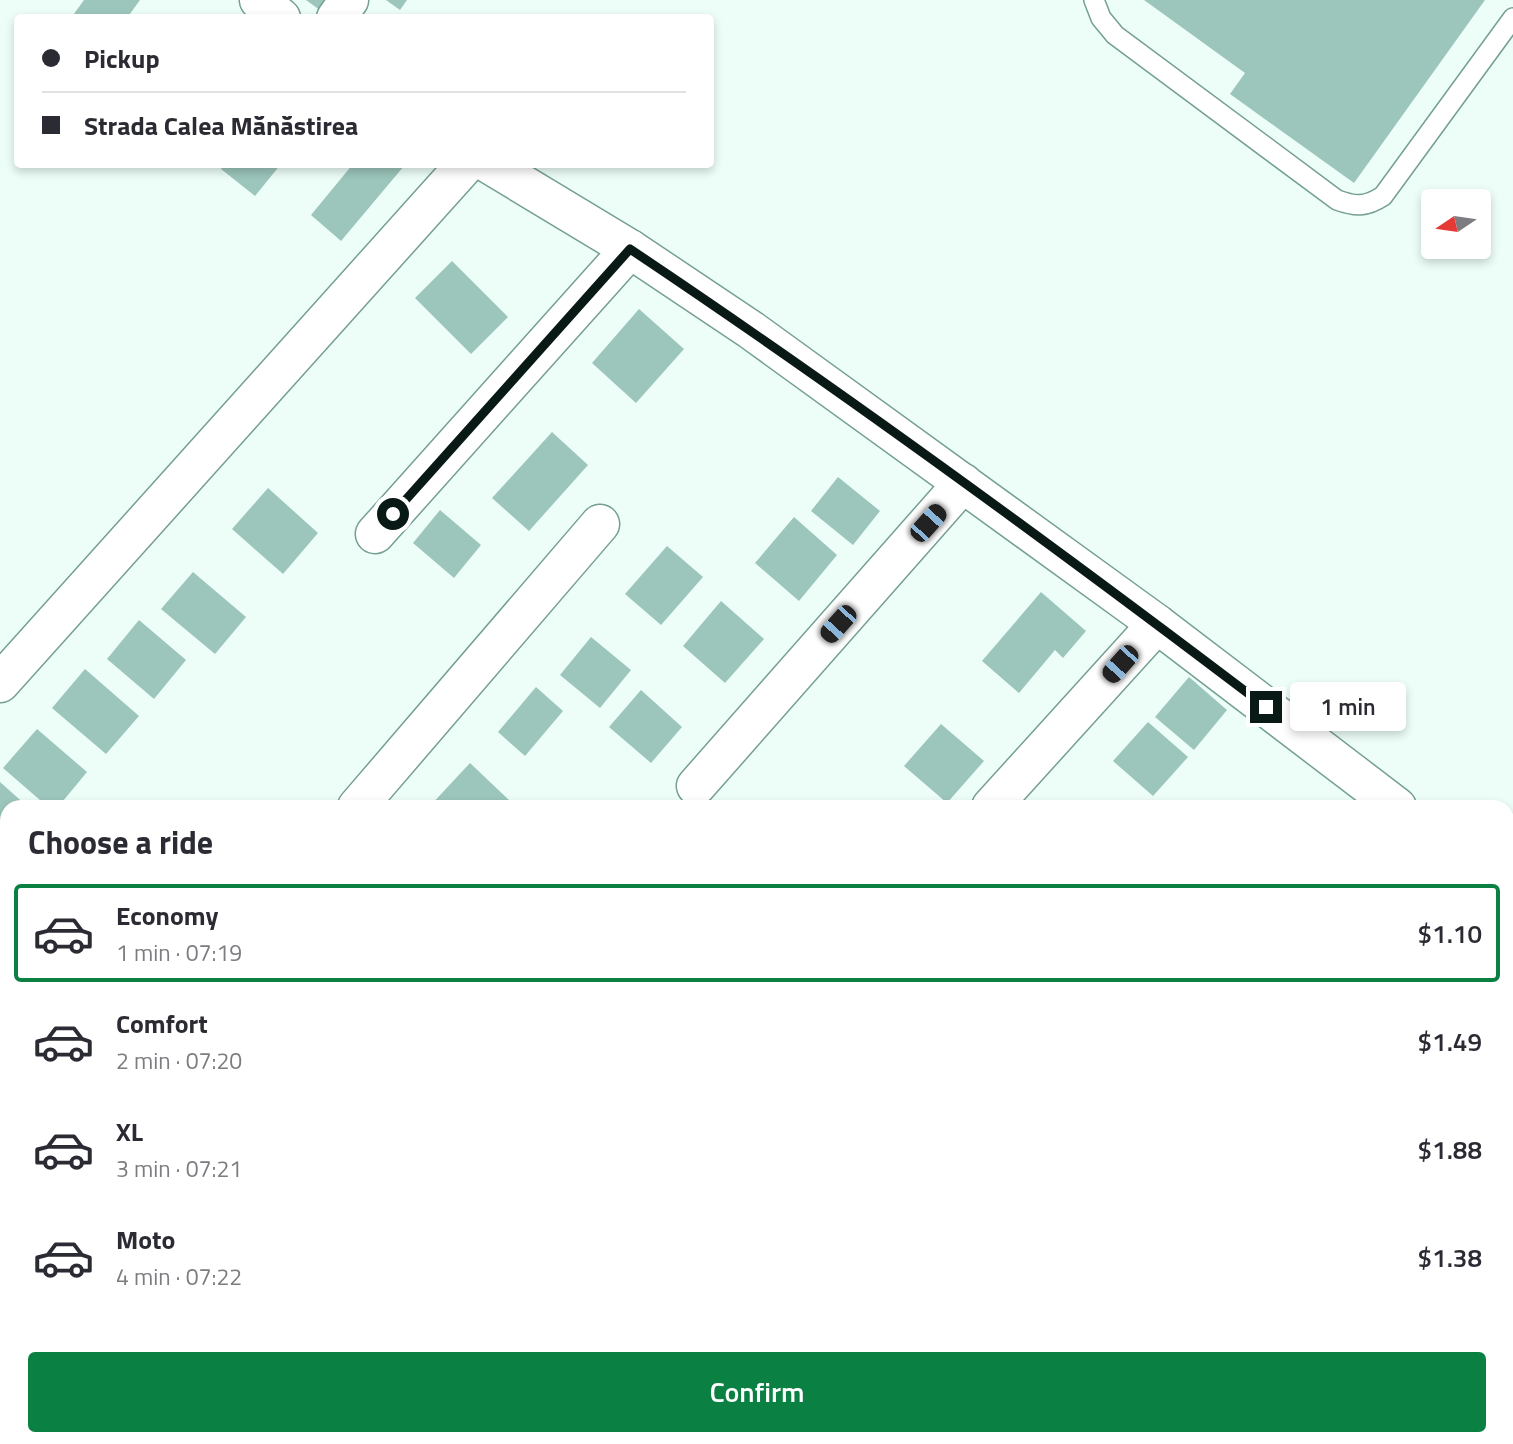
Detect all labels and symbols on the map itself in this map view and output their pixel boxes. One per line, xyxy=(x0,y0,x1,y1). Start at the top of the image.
north arrow xyxy=(1421,189,1491,259)
route start xyxy=(377,498,409,530)
car xyxy=(907,500,950,546)
car xyxy=(817,601,860,647)
car xyxy=(1099,641,1142,687)
callout: 1 min xyxy=(1290,682,1406,732)
route end xyxy=(1250,691,1282,723)

